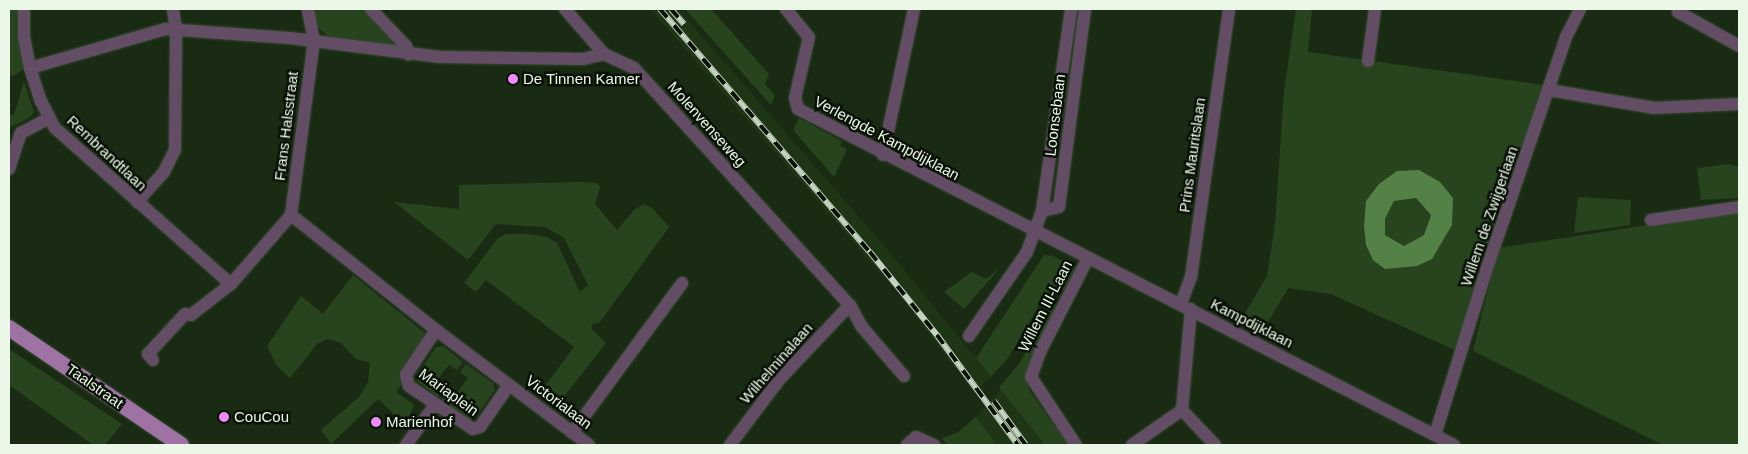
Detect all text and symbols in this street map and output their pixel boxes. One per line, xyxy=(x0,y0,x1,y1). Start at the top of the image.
street label: Frans Halsstraat xyxy=(270,70,302,182)
place label: De Tinnen Kamer xyxy=(523,70,640,88)
marker: De Tinnen Kamer xyxy=(507,73,519,85)
street label: Loonsebaan xyxy=(1041,73,1069,157)
street label: Molenvenseweg xyxy=(664,78,750,170)
street label: Verlengde Kampdijklaan xyxy=(811,92,963,184)
street label: Prins Mauritslaan xyxy=(1175,96,1209,214)
street label: Rembrandtlaan xyxy=(63,111,151,195)
street label: Willem de Zwijgerlaan xyxy=(1457,144,1521,288)
street label: Willem III-Laan xyxy=(1014,257,1076,355)
street label: Kampdijklaan xyxy=(1208,295,1296,351)
street label: Wilhelminalaan xyxy=(736,319,816,407)
street label: Taalstraat xyxy=(63,360,127,412)
street label: Mariaplein xyxy=(416,364,482,420)
street label: Victorialaan xyxy=(522,371,596,433)
place label: CouCou xyxy=(234,408,289,426)
marker: CouCou xyxy=(218,411,230,423)
place label: Marienhof xyxy=(386,413,453,431)
marker: Marienhof xyxy=(370,416,382,428)

